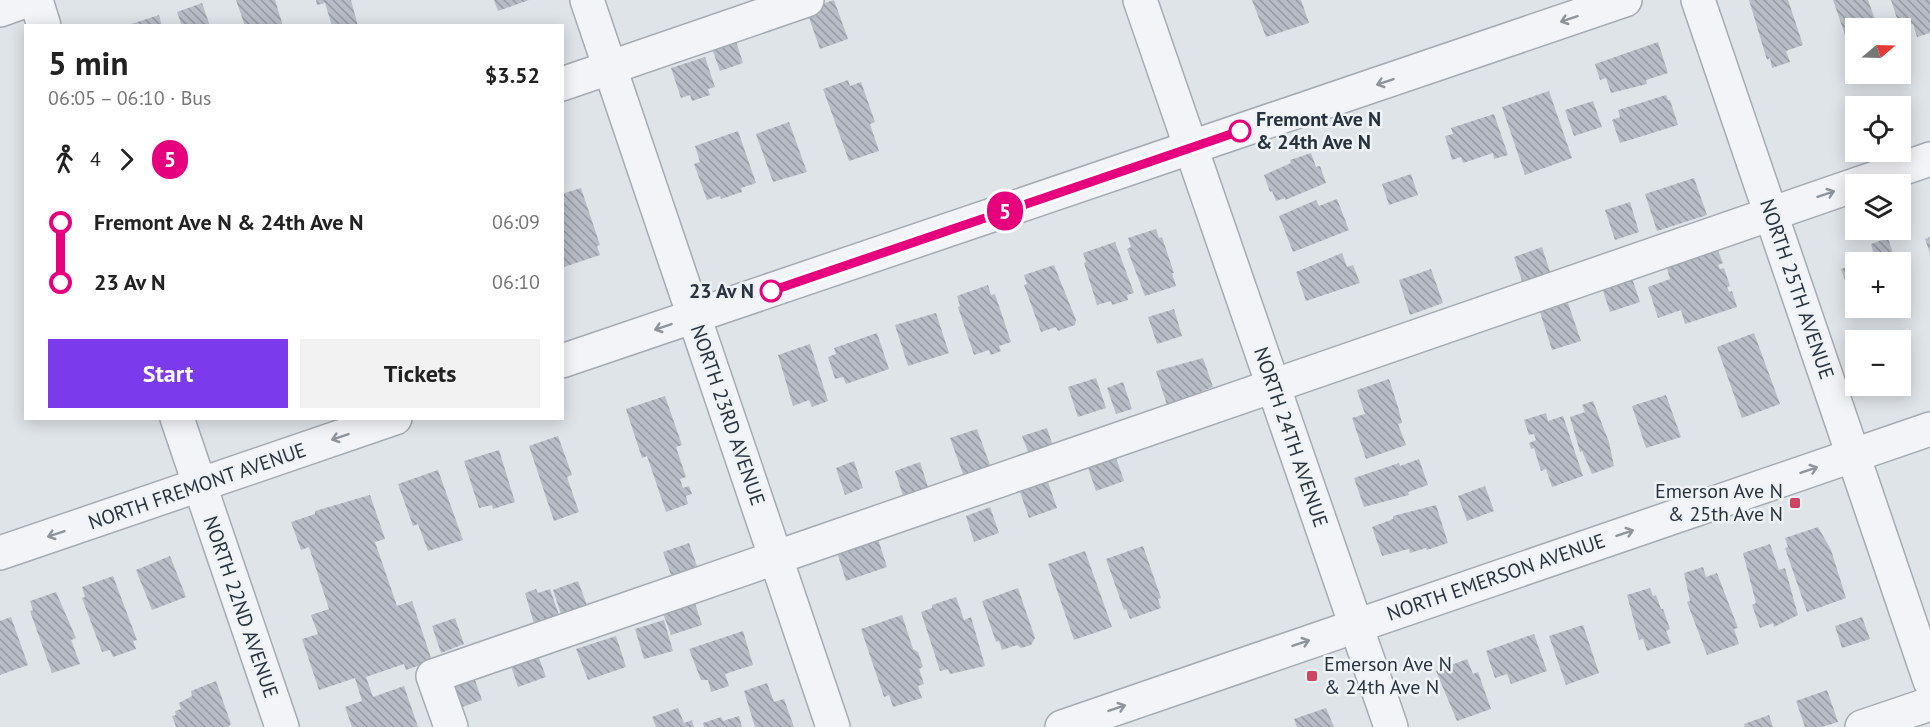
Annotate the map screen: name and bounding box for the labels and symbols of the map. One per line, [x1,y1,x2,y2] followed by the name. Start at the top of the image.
[1560,14,1579,25] one-way arrow
[1845,18,1911,84] north arrow
[1376,77,1394,88] one-way arrow
[1256,106,1381,155] place label: Fremont Ave N & 24th Ave N
[1229,120,1251,142] marker: Fremont Ave N & 24th Ave N
[1816,188,1835,199] one-way arrow
[986,192,1024,230] line badge: 5
[1754,195,1840,383] street label: NORTH 25TH AVENUE
[689,278,754,304] place label: 23 Av N
[760,280,782,302] marker: 23 Av N
[685,321,771,509] street label: NORTH 23RD AVENUE
[654,323,673,334] one-way arrow
[1248,343,1334,531] street label: NORTH 24TH AVENUE
[331,433,350,444] one-way arrow
[85,436,309,536] street label: NORTH FREMONT AVENUE
[1800,464,1819,475] one-way arrow
[1655,478,1783,527] place label: Emerson Ave N & 25th Ave N
[1788,496,1802,510] marker: Emerson Ave N & 25th Ave N
[198,513,284,701] street label: NORTH 22ND AVENUE
[1615,526,1634,537] one-way arrow
[1383,527,1609,627] street label: NORTH EMERSON AVENUE
[47,529,65,540] one-way arrow
[1291,637,1310,648] one-way arrow
[1324,651,1452,700] place label: Emerson Ave N & 24th Ave N
[1305,669,1319,683] marker: Emerson Ave N & 24th Ave N
[1107,701,1126,712] one-way arrow

